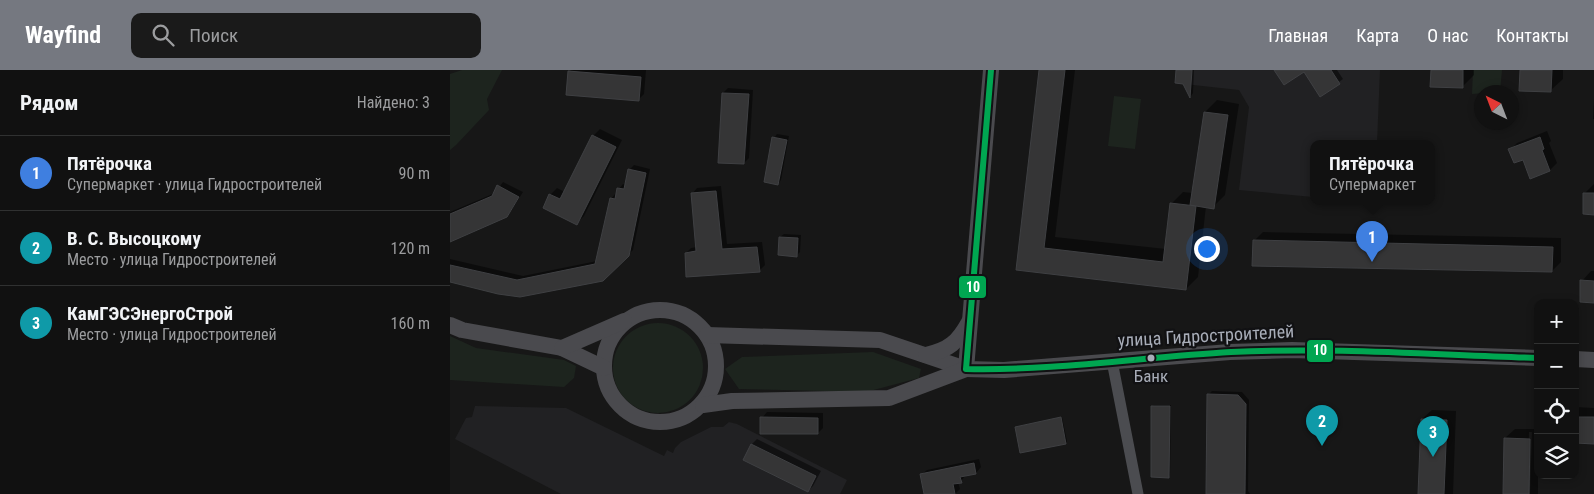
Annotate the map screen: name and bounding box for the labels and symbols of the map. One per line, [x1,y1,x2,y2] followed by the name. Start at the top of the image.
[1474,85,1519,130] north arrow
[1356,221,1388,262] pin: 1
[1194,236,1220,262] your location
[958,275,987,299] line badge: 10
[966,279,980,295] text: 10
[1117,320,1295,351] street label: улица Гидростроителей
[1306,339,1334,363] line badge: 10
[1313,342,1327,358] text: 10
[1146,353,1156,363] marker: Банк
[1134,366,1168,386] place label: Банк
[1306,405,1338,446] pin: 2
[1417,416,1449,457] pin: 3

